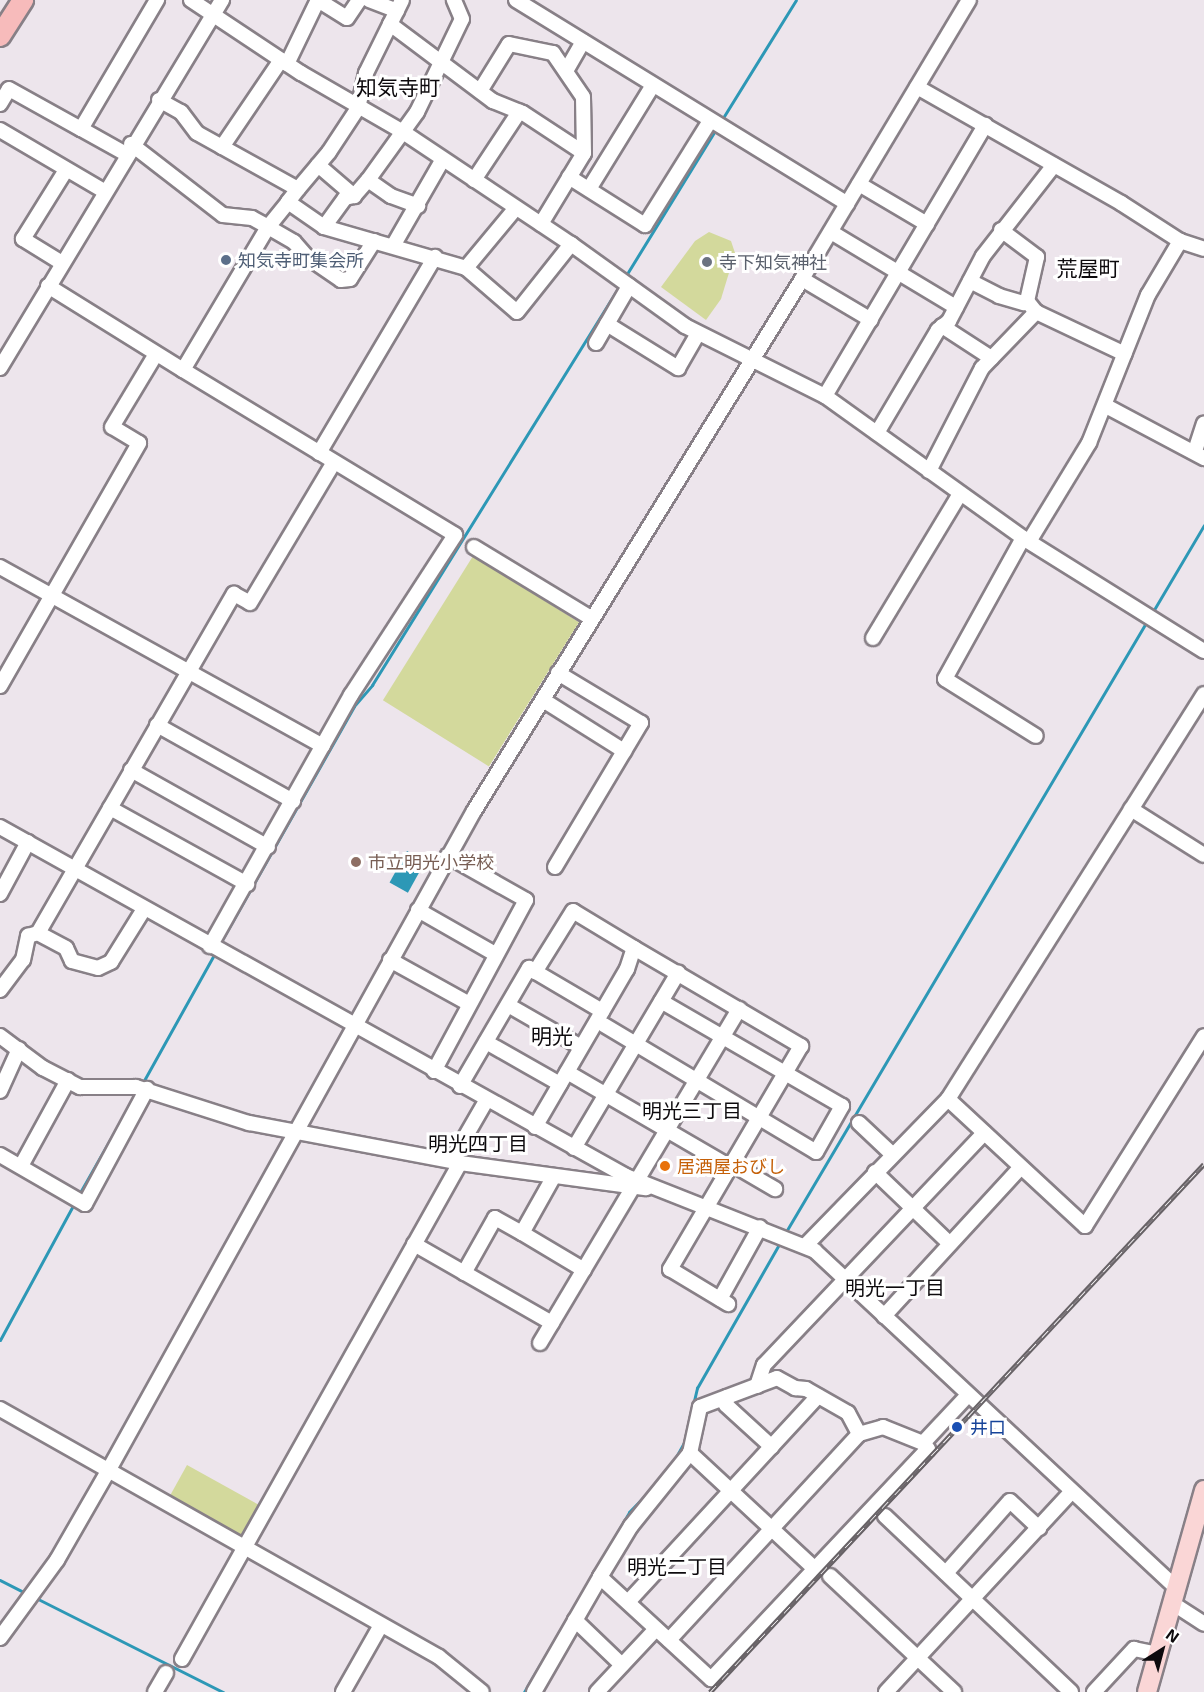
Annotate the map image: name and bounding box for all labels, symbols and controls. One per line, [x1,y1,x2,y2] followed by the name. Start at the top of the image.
[356,74,440,100] district label: 知気寺町
[238,249,364,271] place label: 知気寺町集会所
[719,251,827,273] place label: 寺下知気神社
[219,253,233,267] marker: 知気寺町集会所
[700,255,714,269] marker: 寺下知気神社
[1057,255,1119,281] district label: 荒屋町
[368,851,494,873] place label: 市立明光小学校
[349,855,363,869] marker: 市立明光小学校
[531,1023,573,1049] district label: 明光
[642,1098,742,1122] district label: 明光三丁目
[428,1131,528,1155] district label: 明光四丁目
[677,1155,785,1177] place label: 居酒屋おびし
[658,1159,672,1173] marker: 居酒屋おびし
[845,1275,945,1299] district label: 明光一丁目
[970,1416,1006,1438] place label: 井口
[948,1418,966,1436] marker: 井口
[627,1554,727,1578] district label: 明光二丁目
[1132,1620,1192,1680] north arrow
[1163,1624,1183,1646] text: N

